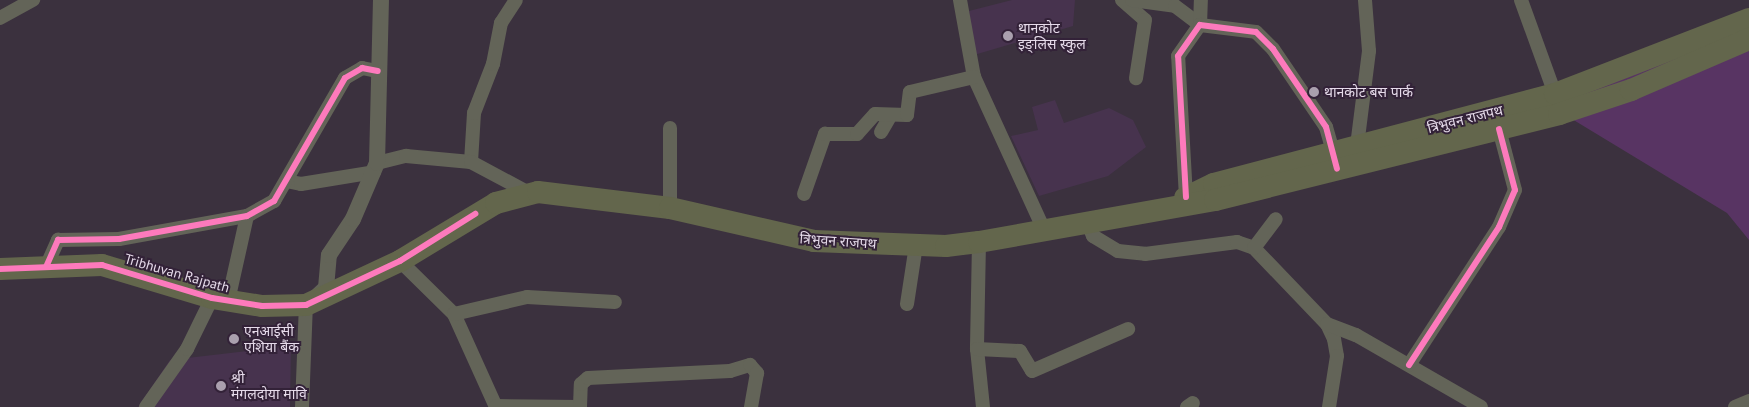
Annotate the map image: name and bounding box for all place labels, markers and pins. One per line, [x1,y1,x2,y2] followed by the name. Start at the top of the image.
[1018,20,1086,52] place label: थानकोट इङ्लिस स्कुल
[1002,30,1014,42] marker: थानकोट इङ्लिस स्कुल
[1324,84,1413,100] place label: थानकोट बस पार्क
[1308,86,1320,98] marker: थानकोट बस पार्क
[244,323,299,356] place label: एनआईसी एशिया बैंक
[228,333,240,345] marker: एनआईसी एशिया बैंक
[231,370,307,402] place label: श्री मंगलदोया मावि
[215,380,227,392] marker: श्री मंगलदोया मावि

